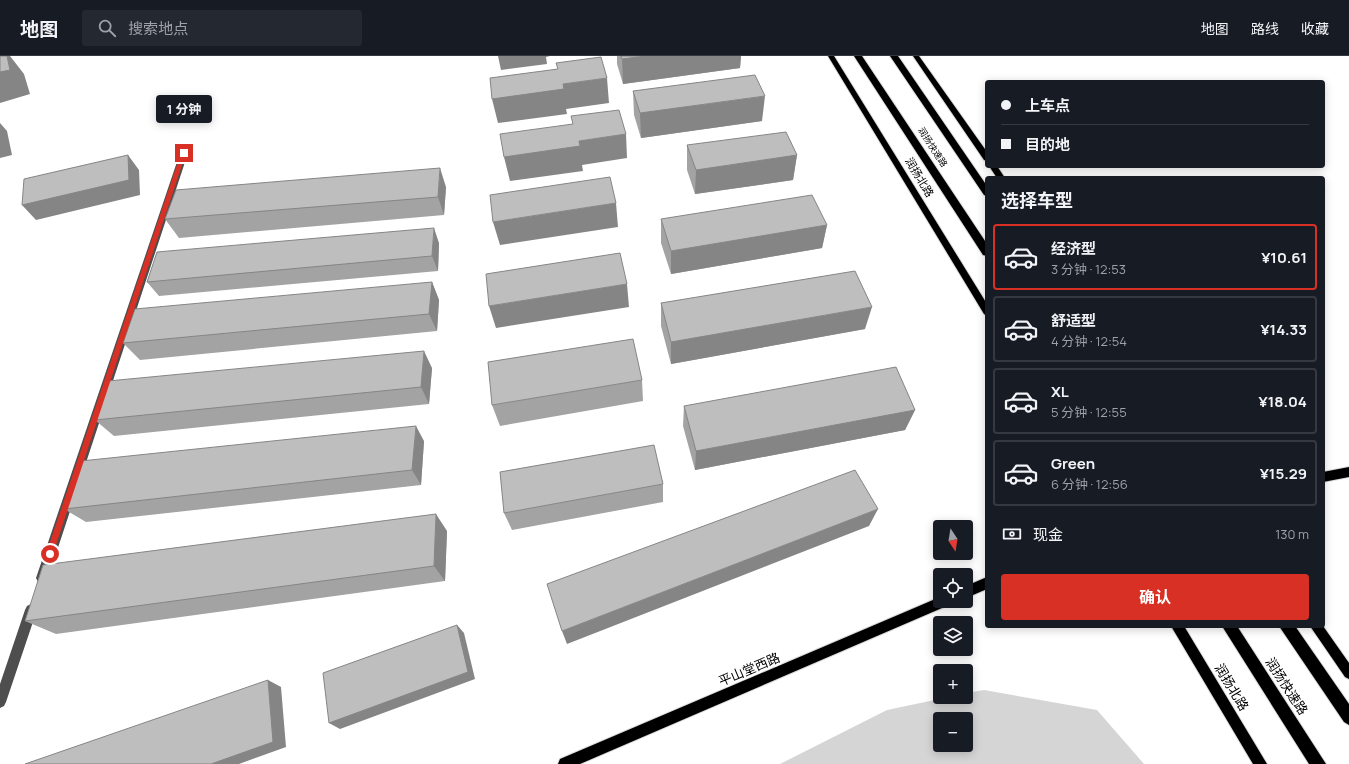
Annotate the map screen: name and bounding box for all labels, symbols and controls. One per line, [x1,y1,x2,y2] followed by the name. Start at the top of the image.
[82,10,362,46] search box
[20,16,58,42] text: 地图
[96,17,118,39] icon: search
[128,18,188,39] text: 搜索地点
[1201,19,1229,38] text: 地图
[1251,19,1279,38] text: 路线
[1301,19,1329,38] text: 收藏
[156,95,212,123] callout: 1 分钟
[1025,95,1070,116] text: 上车点
[167,100,201,118] text: 1 分钟
[915,125,951,169] street label: 润扬快速路
[1025,134,1070,155] text: 目的地
[175,144,193,162] route end
[902,154,938,200] street label: 润扬北路
[1001,188,1073,212] text: 选择车型
[1051,238,1096,259] text: 经济型
[1003,239,1039,275] icon: car
[1261,247,1307,268] text: ¥10.61
[1051,260,1126,278] text: 3 分钟 · 12:53
[1051,310,1096,331] text: 舒适型
[1003,311,1039,347] icon: car
[1260,319,1307,340] text: ¥14.33
[1051,332,1127,350] text: 4 分钟 · 12:54
[1051,381,1069,402] text: XL
[1003,383,1039,419] icon: car
[1259,391,1307,412] text: ¥18.04
[1051,403,1127,421] text: 5 分钟 · 12:55
[1051,453,1095,474] text: Green
[1003,455,1039,491] icon: car
[1260,463,1307,484] text: ¥15.29
[1051,475,1128,493] text: 6 分钟 · 12:56
[933,520,973,560] north arrow
[933,520,973,752] map controls
[1001,523,1023,545] icon: cash
[1033,524,1063,545] text: 现金
[1275,525,1309,543] text: 130 m
[41,545,59,563] route start
[933,568,973,608] button: locate
[1001,574,1309,620] button: 确认
[933,616,973,656] button: layers
[716,648,782,690] street label: 平山堂西路
[1262,654,1312,718] street label: 润扬快速路
[1211,660,1253,714] street label: 润扬北路
[933,664,973,704] button: +
[933,712,973,752] button: −

